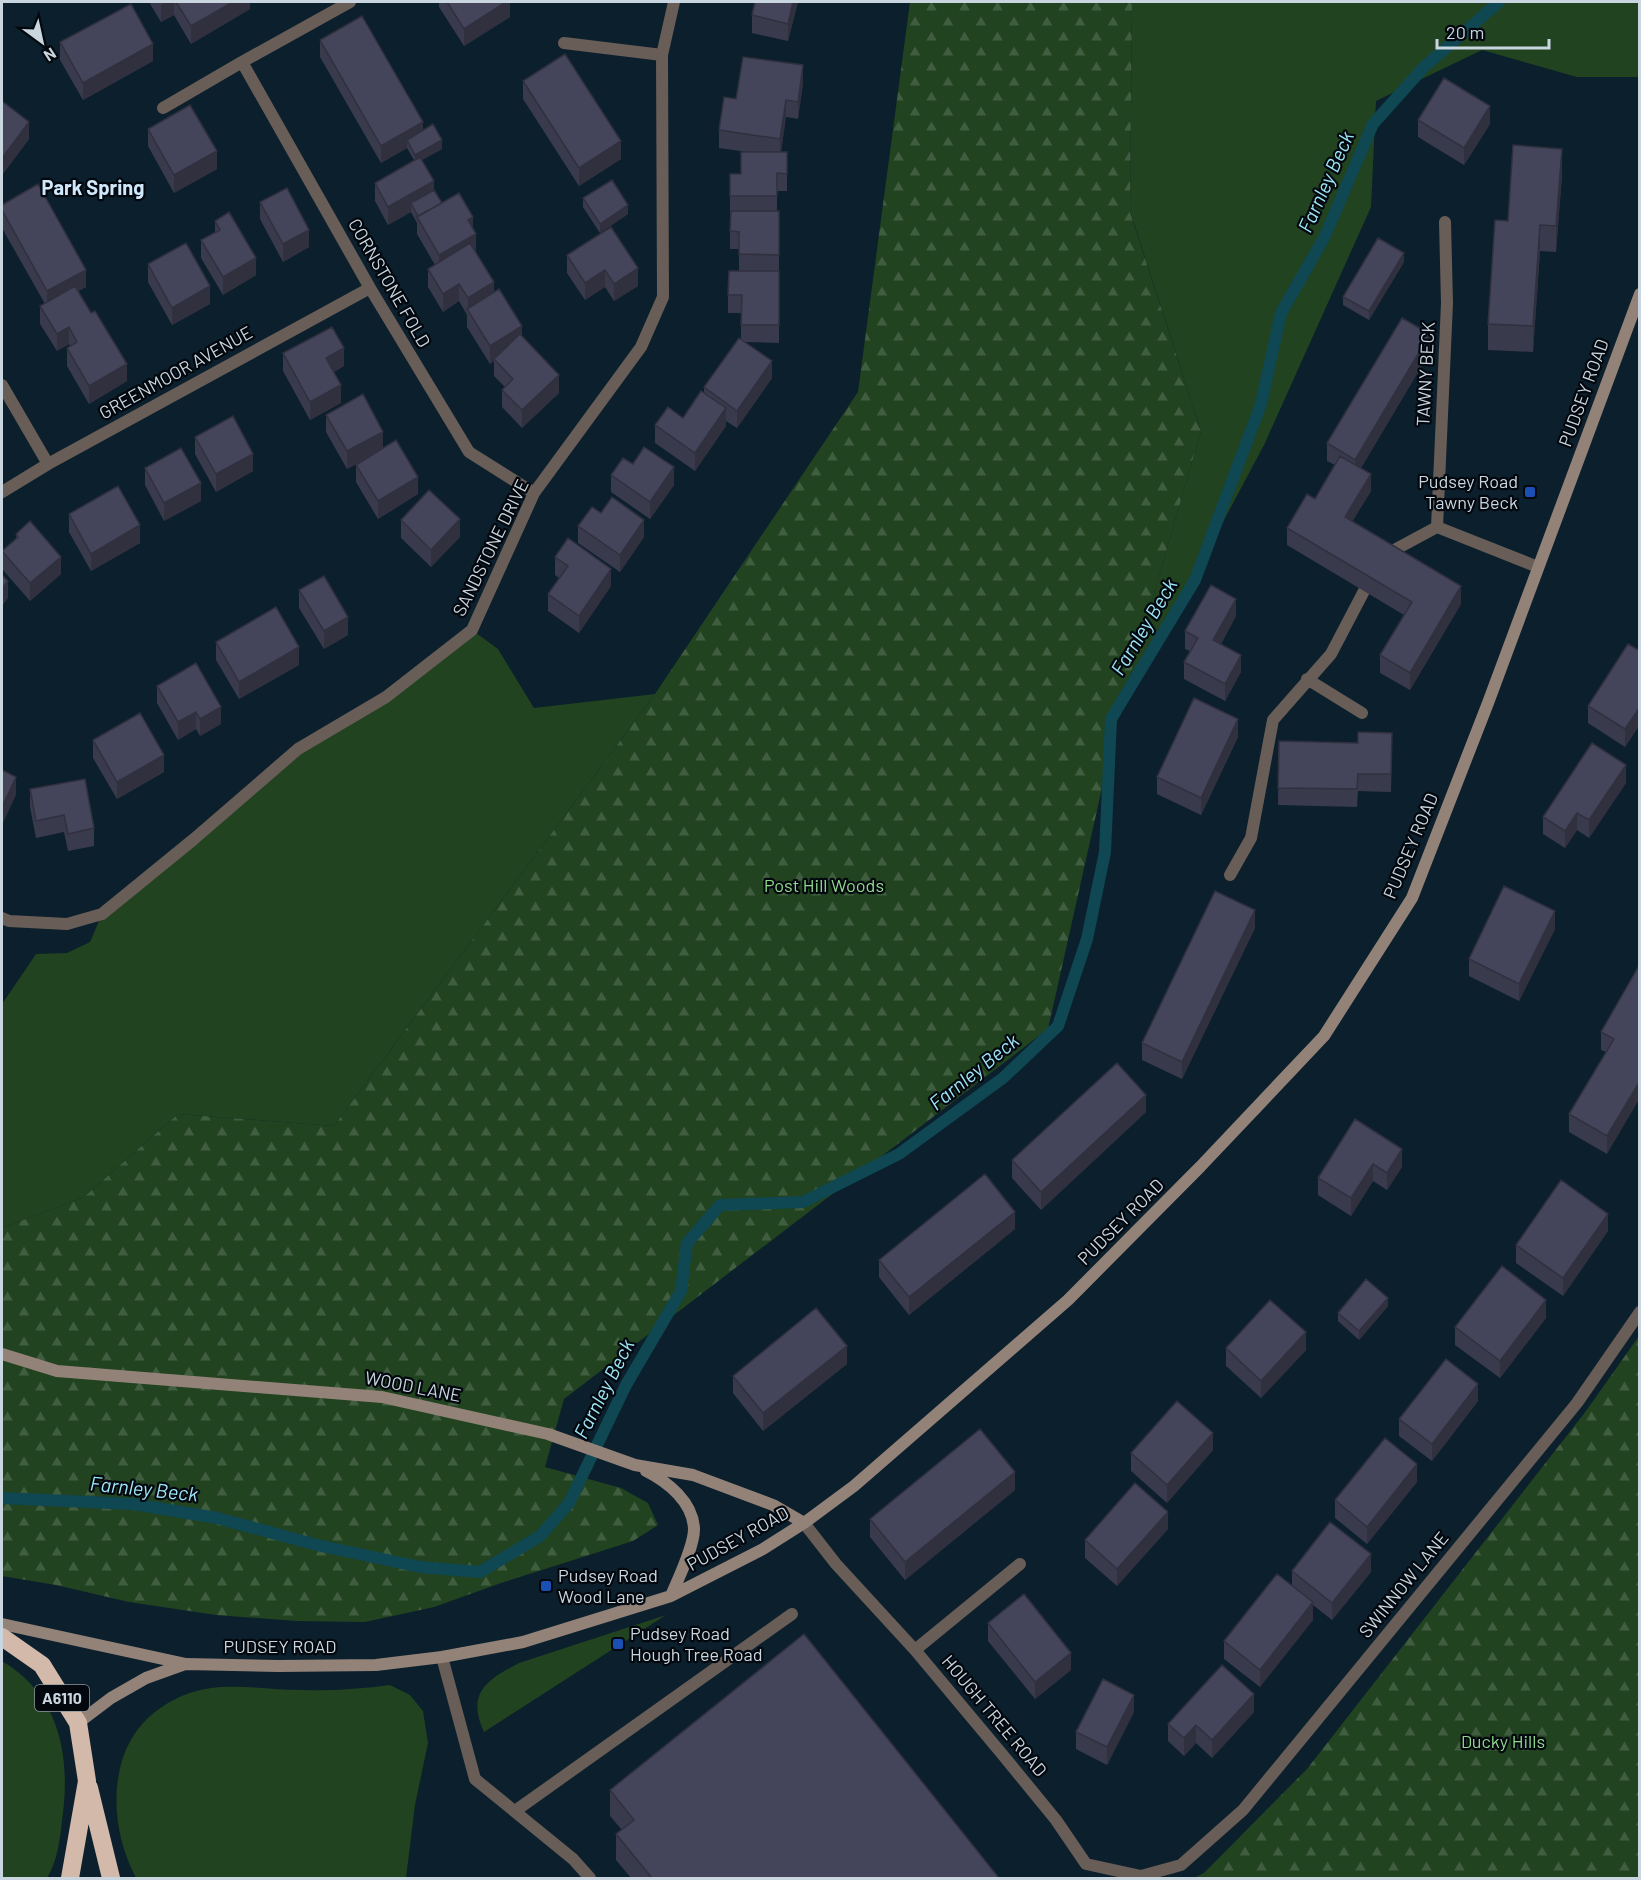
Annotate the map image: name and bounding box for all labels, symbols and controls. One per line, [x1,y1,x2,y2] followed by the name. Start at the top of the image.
[12,12,72,72] north arrow
[1437,12,1550,50] scale bar
[1446,21,1484,43] text: 20 m
[41,44,60,66] text: N
[1292,127,1358,236] water label: Farnley Beck
[42,175,144,199] district label: Park Spring
[344,214,436,351] street label: CORNSTONE FOLD
[95,321,256,423] street label: GREENMOOR AVENUE
[1411,321,1439,427] street label: TAWNY BECK
[1553,336,1613,449] street label: PUDSEY ROAD
[1418,470,1518,513] place label: Pudsey Road Tawny Beck
[447,475,533,620] street label: SANDSTONE DRIVE
[1523,485,1537,499] marker: Pudsey Road Tawny Beck
[1105,574,1181,679] water label: Farnley Beck
[1378,789,1442,902] street label: PUDSEY ROAD
[764,874,884,896] park label: Post Hill Woods
[924,1028,1023,1115] water label: Farnley Beck
[1073,1174,1168,1269] street label: PUDSEY ROAD
[568,1335,639,1442] water label: Farnley Beck
[363,1366,463,1406] street label: WOOD LANE
[89,1470,200,1506] water label: Farnley Beck
[683,1501,792,1575] street label: PUDSEY ROAD
[1354,1527,1453,1642] street label: SWINNOW LANE
[558,1564,658,1607] place label: Pudsey Road Wood Lane
[539,1579,553,1593] marker: Pudsey Road Wood Lane
[630,1622,763,1665] place label: Pudsey Road Hough Tree Road
[224,1635,336,1657] street label: PUDSEY ROAD
[611,1637,625,1651] marker: Pudsey Road Hough Tree Road
[938,1650,1052,1781] street label: HOUGH TREE ROAD
[35,1685,89,1711] road number: A6110
[1461,1730,1545,1752] park label: Ducky Hills

